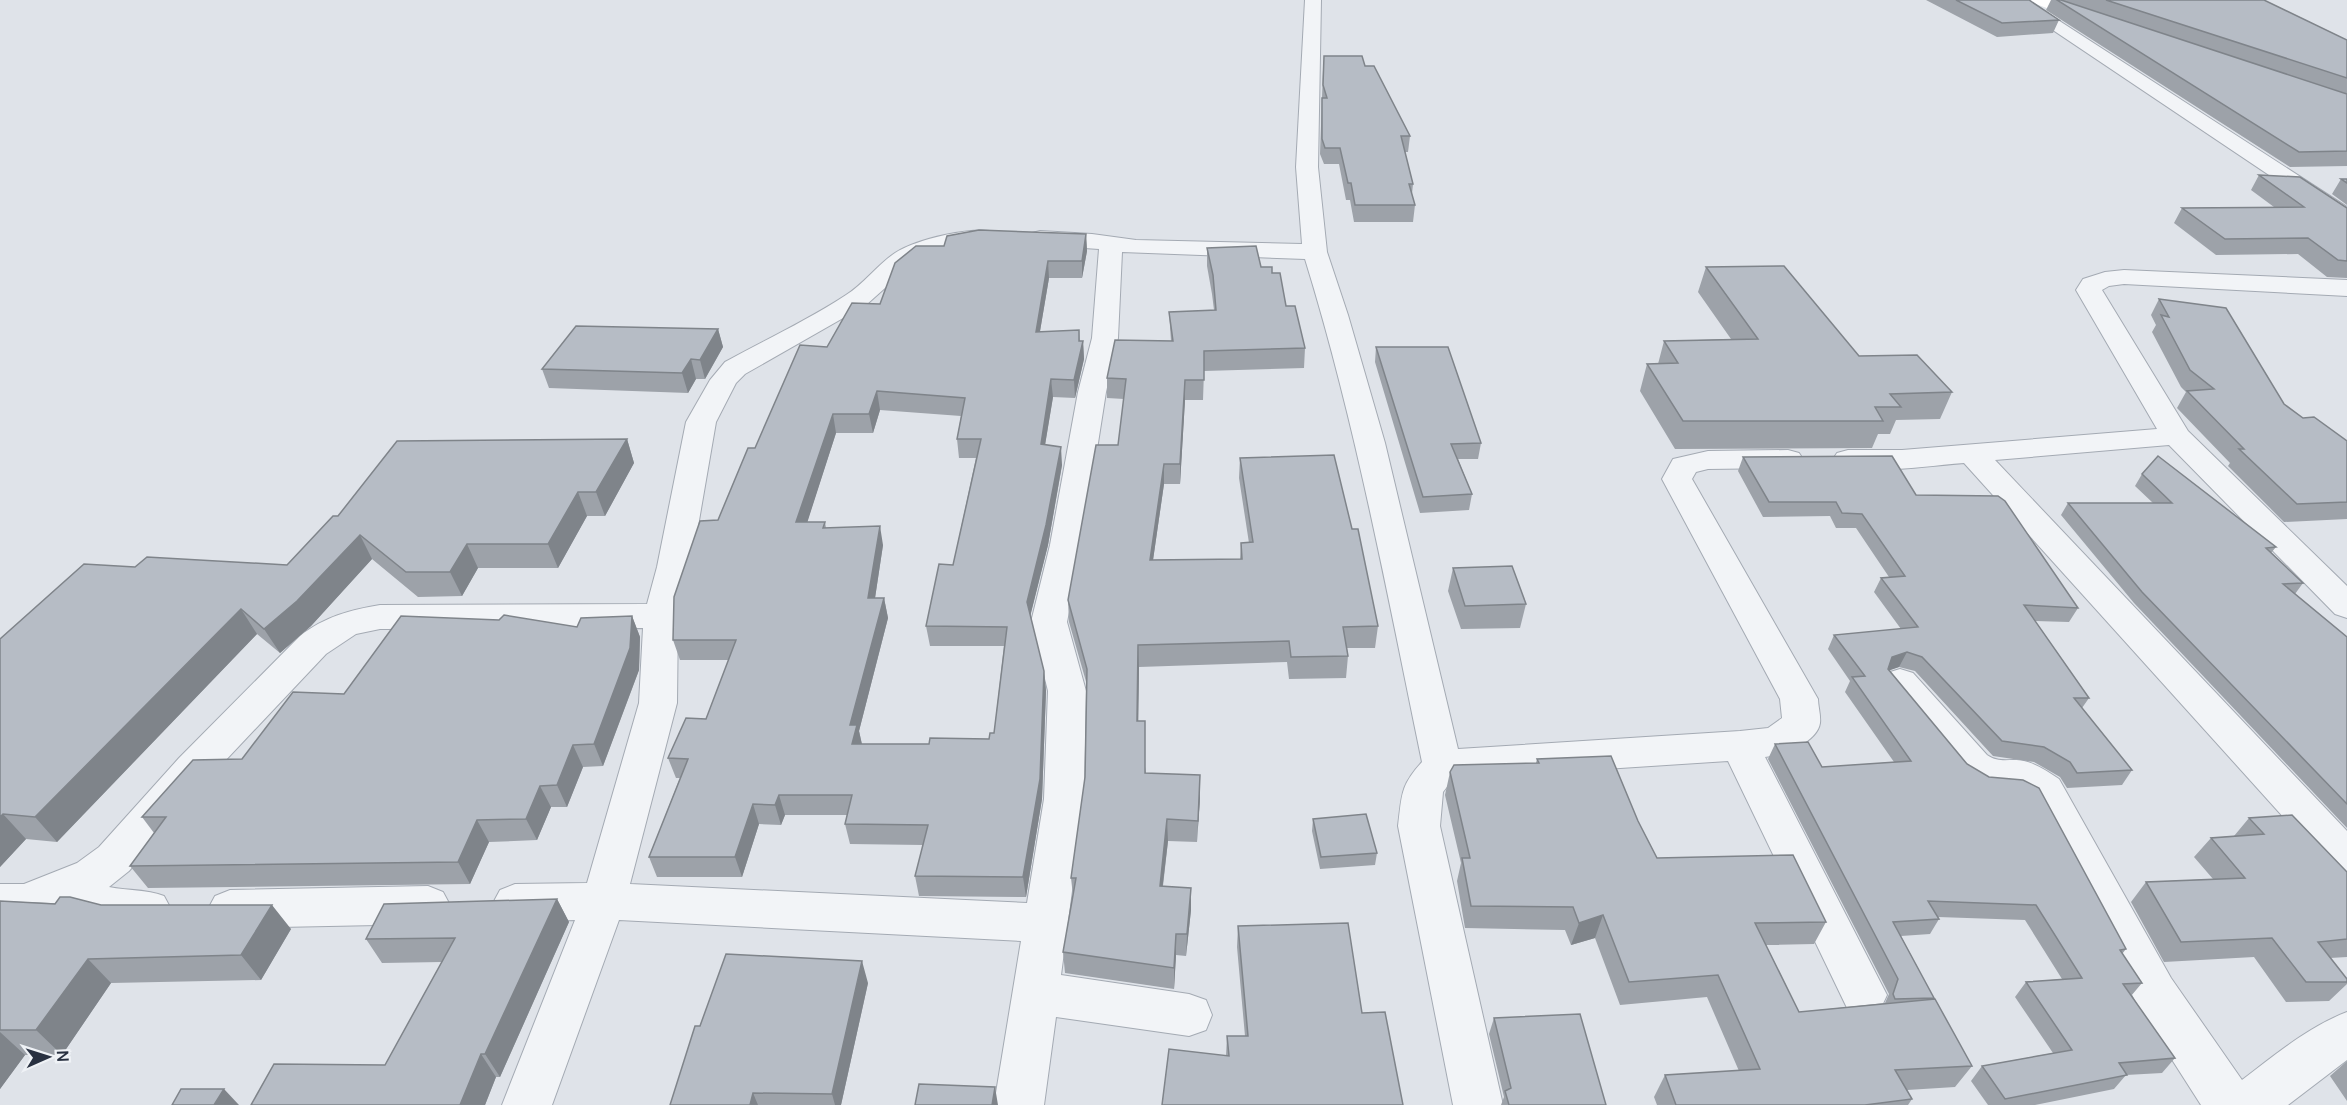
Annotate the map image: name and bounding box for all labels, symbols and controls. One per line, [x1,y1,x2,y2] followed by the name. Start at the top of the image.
[18,1027,78,1087] north arrow
[52,1050,74,1063] text: N

